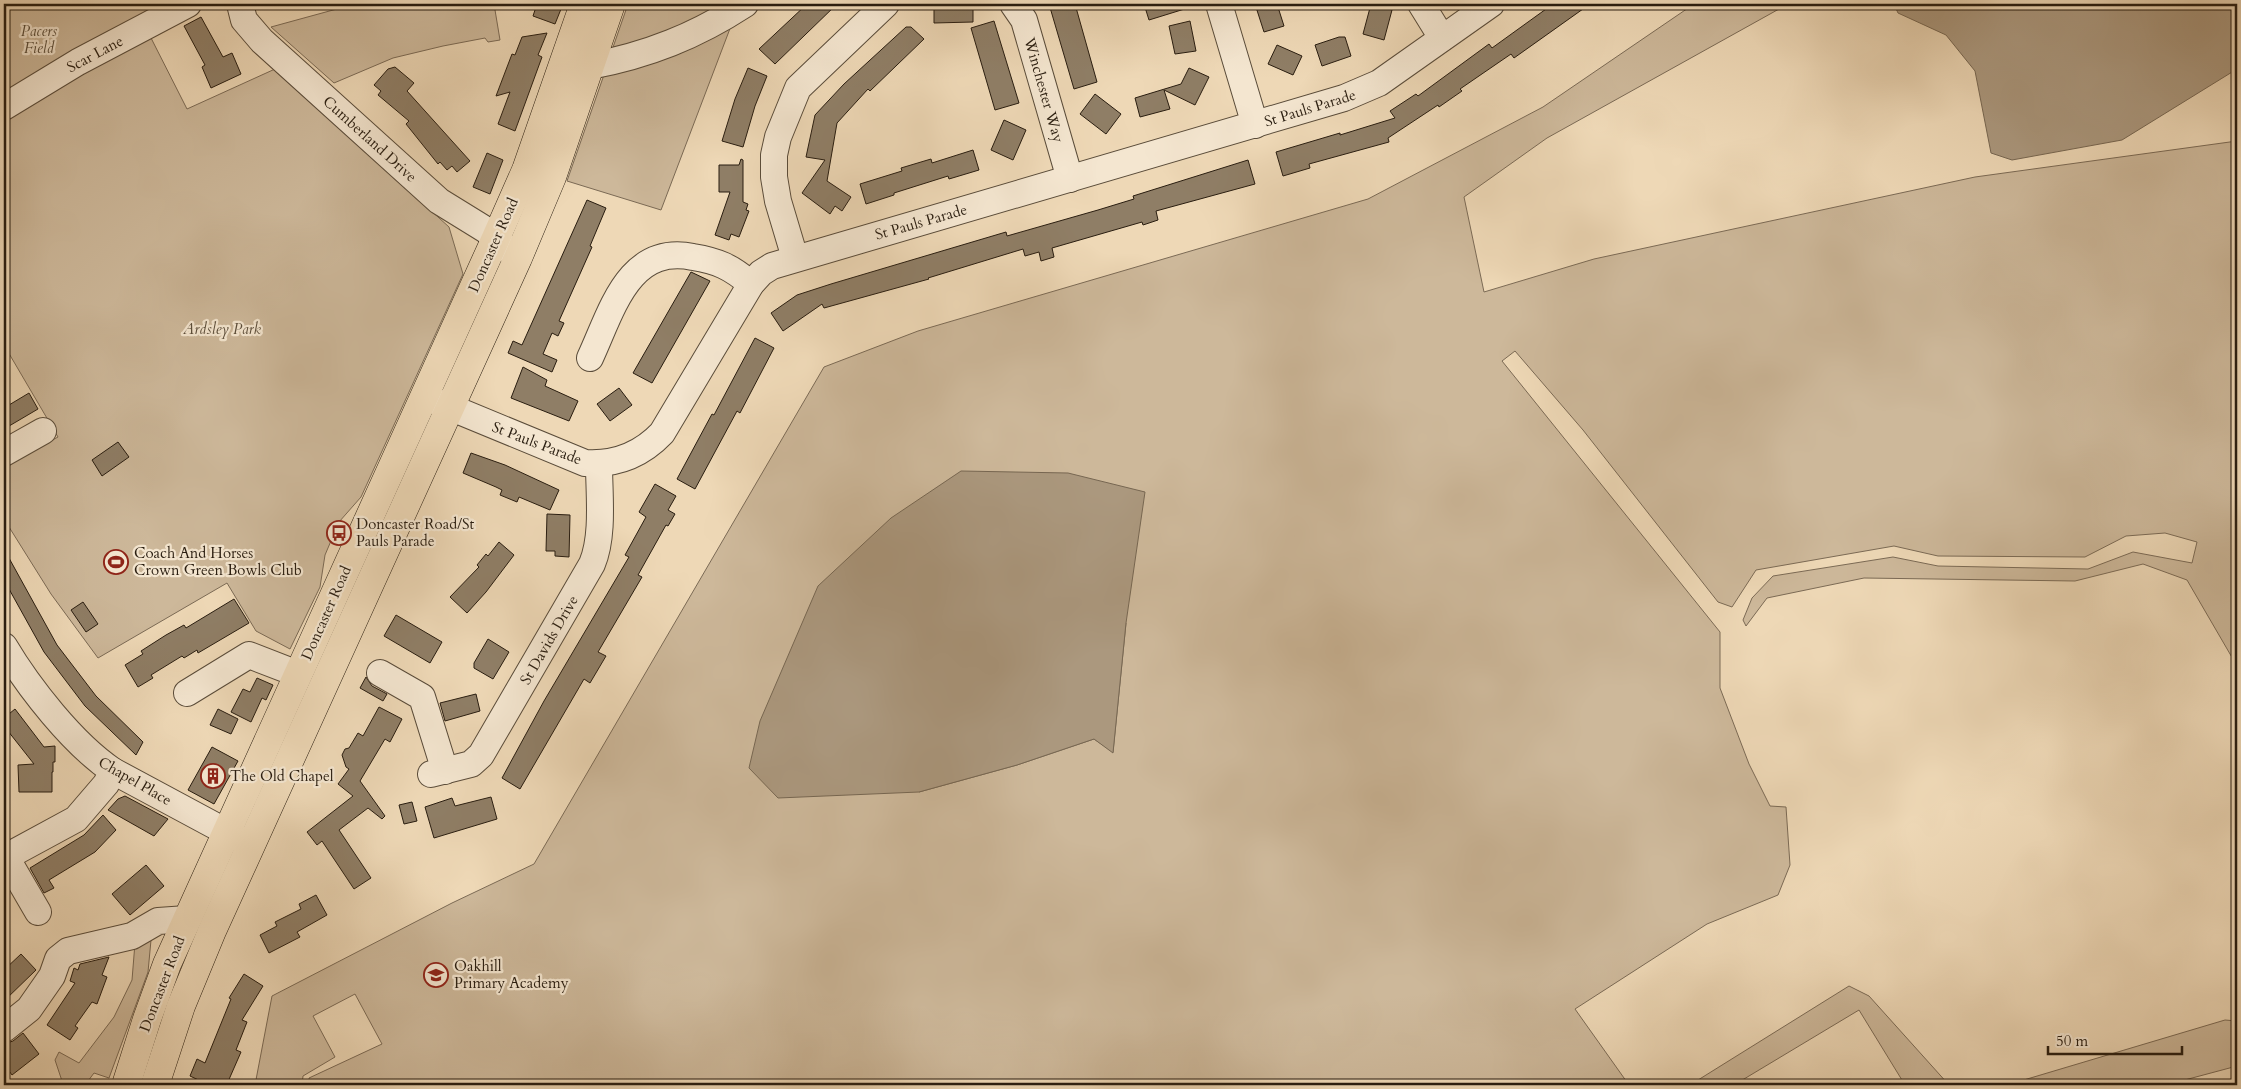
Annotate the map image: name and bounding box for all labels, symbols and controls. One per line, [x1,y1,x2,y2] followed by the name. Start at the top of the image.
[21,21,57,58] park label: Pacers Field
[63,31,127,77] street label: Scar Lane
[1019,34,1069,145] street label: Winchester Way
[1262,85,1358,131] street label: St Pauls Parade
[319,91,421,187] street label: Cumberland Drive
[463,195,523,295] street label: Doncaster Road
[873,199,970,245] street label: St Pauls Parade
[182,319,262,339] park label: Ardsley Park
[489,417,585,469] street label: St Pauls Parade
[356,514,475,551] place label: Doncaster Road/St Pauls Parade
[326,520,352,546] bus stop icon: Doncaster Road/St Pauls Parade
[134,543,302,580] place label: Coach And Horses Crown Green Bowls Club
[103,549,129,575] sports icon: Coach And Horses Crown Green Bowls Club
[296,563,356,663] street label: Doncaster Road
[515,592,583,688] street label: St Davids Drive
[95,752,176,810] street label: Chapel Place
[200,763,226,789] building icon: The Old Chapel
[230,766,334,786] place label: The Old Chapel
[135,933,189,1035] street label: Doncaster Road
[454,956,569,993] place label: Oakhill Primary Academy
[423,962,449,988] school or university icon: Oakhill Primary Academy
[2048,1024,2182,1056] scale bar
[2056,1031,2088,1051] text: 50 m

